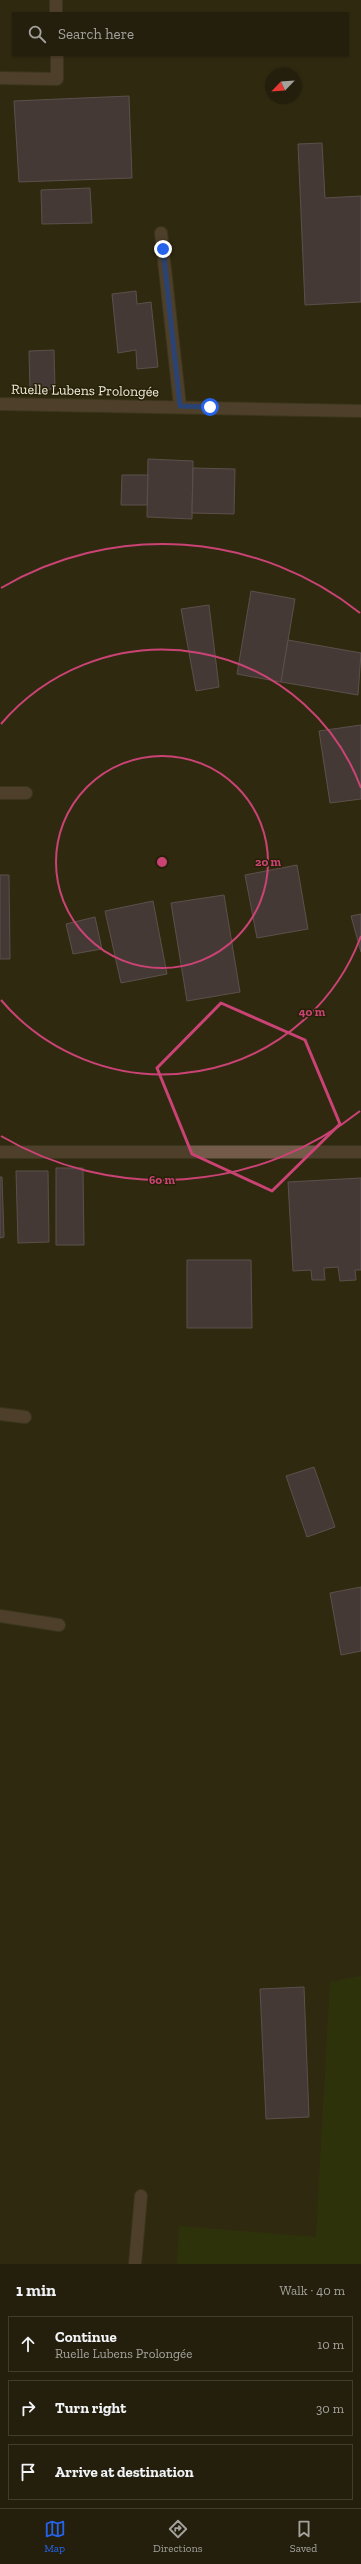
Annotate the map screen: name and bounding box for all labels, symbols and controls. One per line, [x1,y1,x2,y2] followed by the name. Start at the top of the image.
[12,12,349,56] search box
[26,23,48,45] icon: search
[58,25,134,43] text: Search here
[265,68,301,104] north arrow
[154,240,172,258] route end
[11,381,159,400] street label: Ruelle Lubens Prolongée
[201,398,219,416] route start
[155,855,169,869] centre of rings
[255,855,282,869] text: 20 m
[299,1005,326,1019] text: 40 m
[149,1173,176,1187] text: 60 m
[16,2280,56,2300] text: 1 min
[280,2283,345,2298] text: Walk · 40 m
[55,2328,117,2346] text: Continue
[17,2333,39,2355] icon: ahead
[317,2337,344,2352] text: 10 m
[55,2346,192,2361] text: Ruelle Lubens Prolongée
[17,2397,39,2419] icon: right
[55,2399,126,2417] text: Turn right
[316,2401,344,2416] text: 30 m
[17,2461,39,2483] icon: arrive
[55,2463,194,2481] text: Arrive at destination
[44,2518,66,2555] tab: Map
[153,2518,203,2555] tab: Directions
[290,2518,317,2555] tab: Saved

